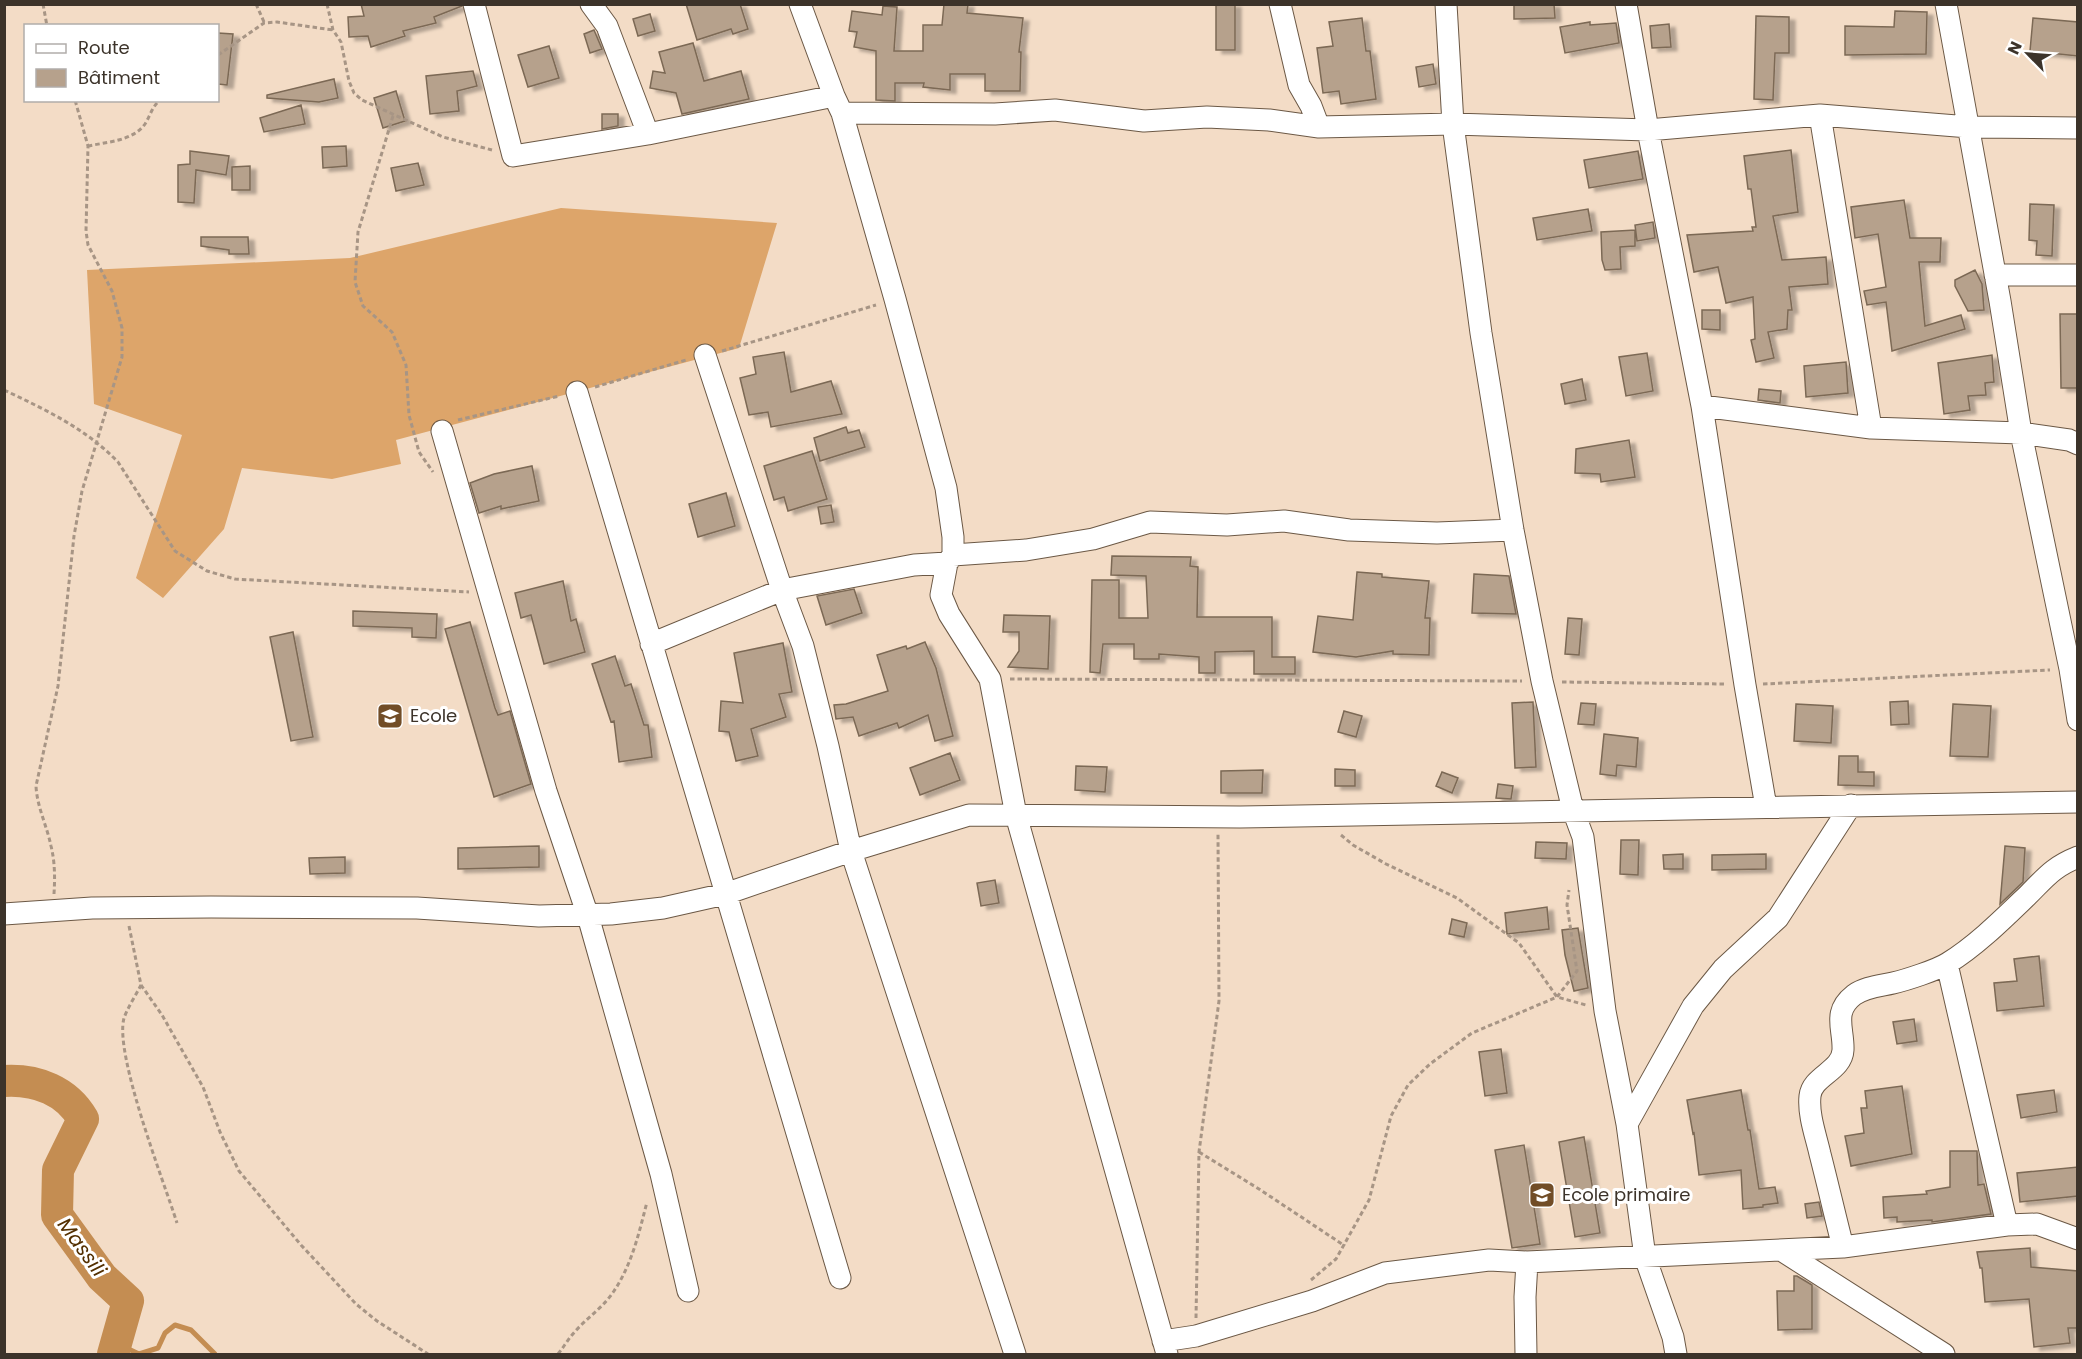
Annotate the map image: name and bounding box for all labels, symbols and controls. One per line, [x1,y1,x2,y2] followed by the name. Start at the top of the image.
[24,24,219,102] legend
[1998,24,2058,84] north arrow
[78,35,130,60] text: Route
[2002,38,2028,58] text: N
[78,65,160,90] text: Bâtiment
[375,701,405,731] school or university icon: Ecole
[410,703,457,728] place label: Ecole
[1527,1180,1557,1210] school or university icon: Ecole primaire
[1562,1182,1690,1207] place label: Ecole primaire
[51,1212,113,1283] water label: Massili

